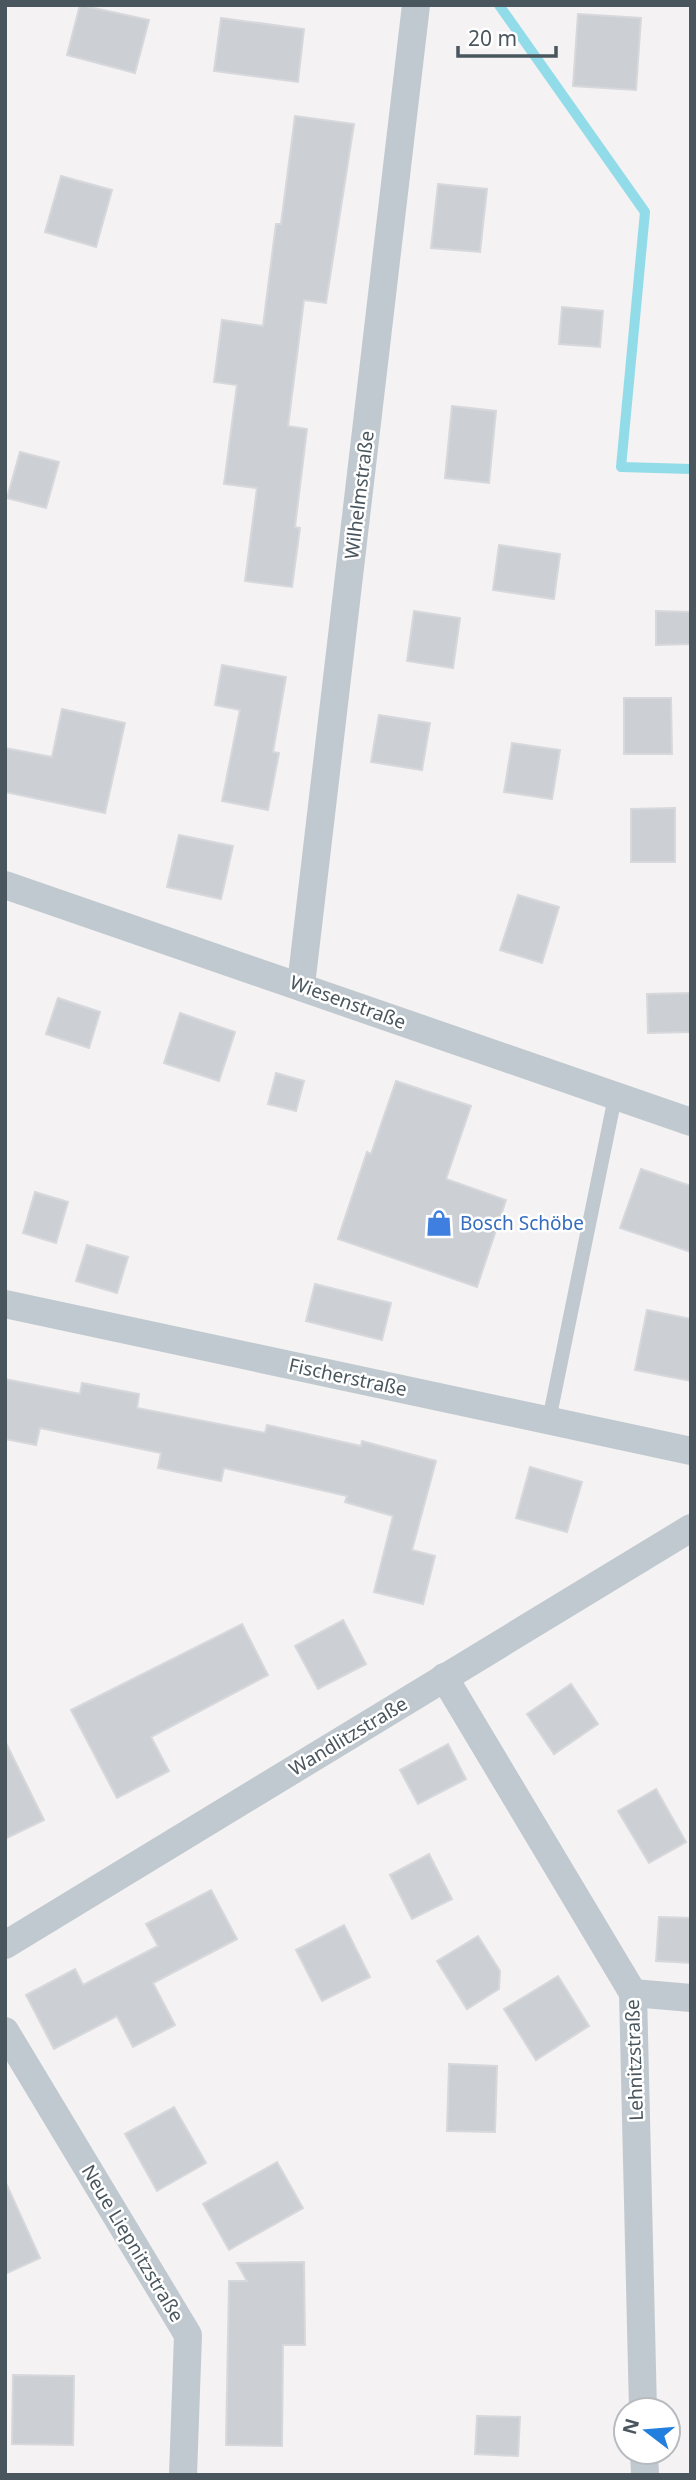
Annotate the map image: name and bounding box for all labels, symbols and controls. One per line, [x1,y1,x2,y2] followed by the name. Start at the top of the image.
[458,14,556,58] scale bar
[468,24,517,52] text: 20 m
[338,429,380,561] street label: Wilhelmstraße
[286,969,410,1035] street label: Wiesenstraße
[424,1208,454,1238] shop icon: Bosch Schöbe
[460,1210,584,1236] place label: Bosch Schöbe
[287,1352,409,1402] street label: Fischerstraße
[284,1690,412,1782] street label: Wandlitzstraße
[619,1999,649,2121] street label: Lehnitzstraße
[76,2160,190,2326] street label: Neue Liepnitzstraße
[612,2396,682,2466] north arrow
[616,2415,645,2437] text: N

